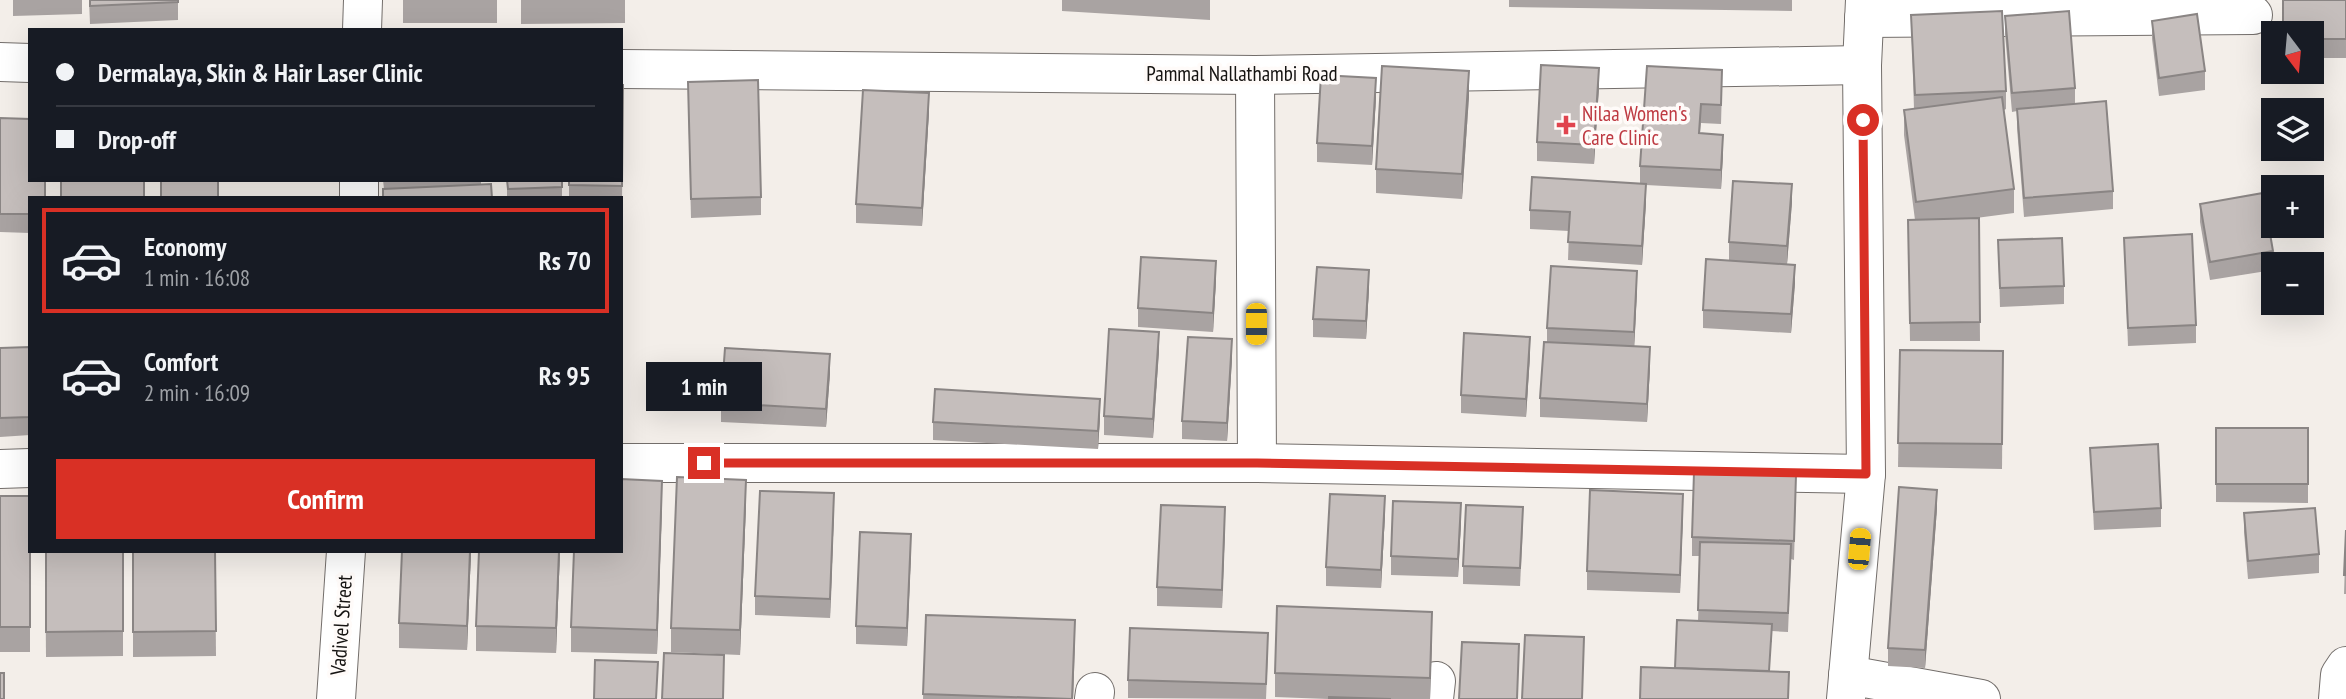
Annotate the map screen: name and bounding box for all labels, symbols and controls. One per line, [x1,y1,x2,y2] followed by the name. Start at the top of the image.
[2261,21,2324,84] north arrow
[2261,21,2324,315] map controls
[98,56,423,89] text: Dermalaya, Skin & Hair Laser Clinic
[1146,60,1338,87] street label: Pammal Nallathambi Road
[2261,98,2324,161] button: layers
[1582,100,1687,151] place label: Nilaa Women's Care Clinic
[1847,104,1879,136] route start
[1556,115,1576,135] marker: Nilaa Women's Care Clinic
[98,123,176,156] text: Drop-off
[2261,175,2324,238] button: +
[60,229,123,292] icon: car
[144,230,226,263] text: Economy
[539,244,591,277] text: Rs 70
[2261,252,2324,315] button: −
[144,263,250,292] text: 1 min · 16:08
[1246,303,1267,345] car
[60,344,123,407] icon: car
[144,345,218,378] text: Comfort
[539,359,591,392] text: Rs 95
[646,362,762,410] callout: 1 min
[681,372,727,401] text: 1 min
[144,378,250,407] text: 2 min · 16:09
[688,447,720,479] route end
[56,459,595,539] button: Confirm
[1847,527,1872,571] car
[324,574,358,677] street label: Vadivel Street

